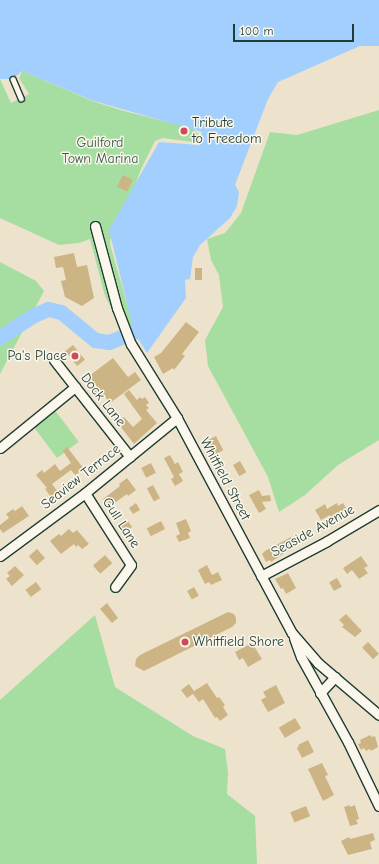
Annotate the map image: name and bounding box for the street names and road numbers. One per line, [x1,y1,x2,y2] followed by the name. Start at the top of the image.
[77,370,129,430] street label: Dock Lane
[196,435,254,523] street label: Whitfield Street
[38,441,124,513] street label: Seaview Terrace
[99,495,143,551] street label: Gull Lane
[268,501,358,561] street label: Seaside Avenue

